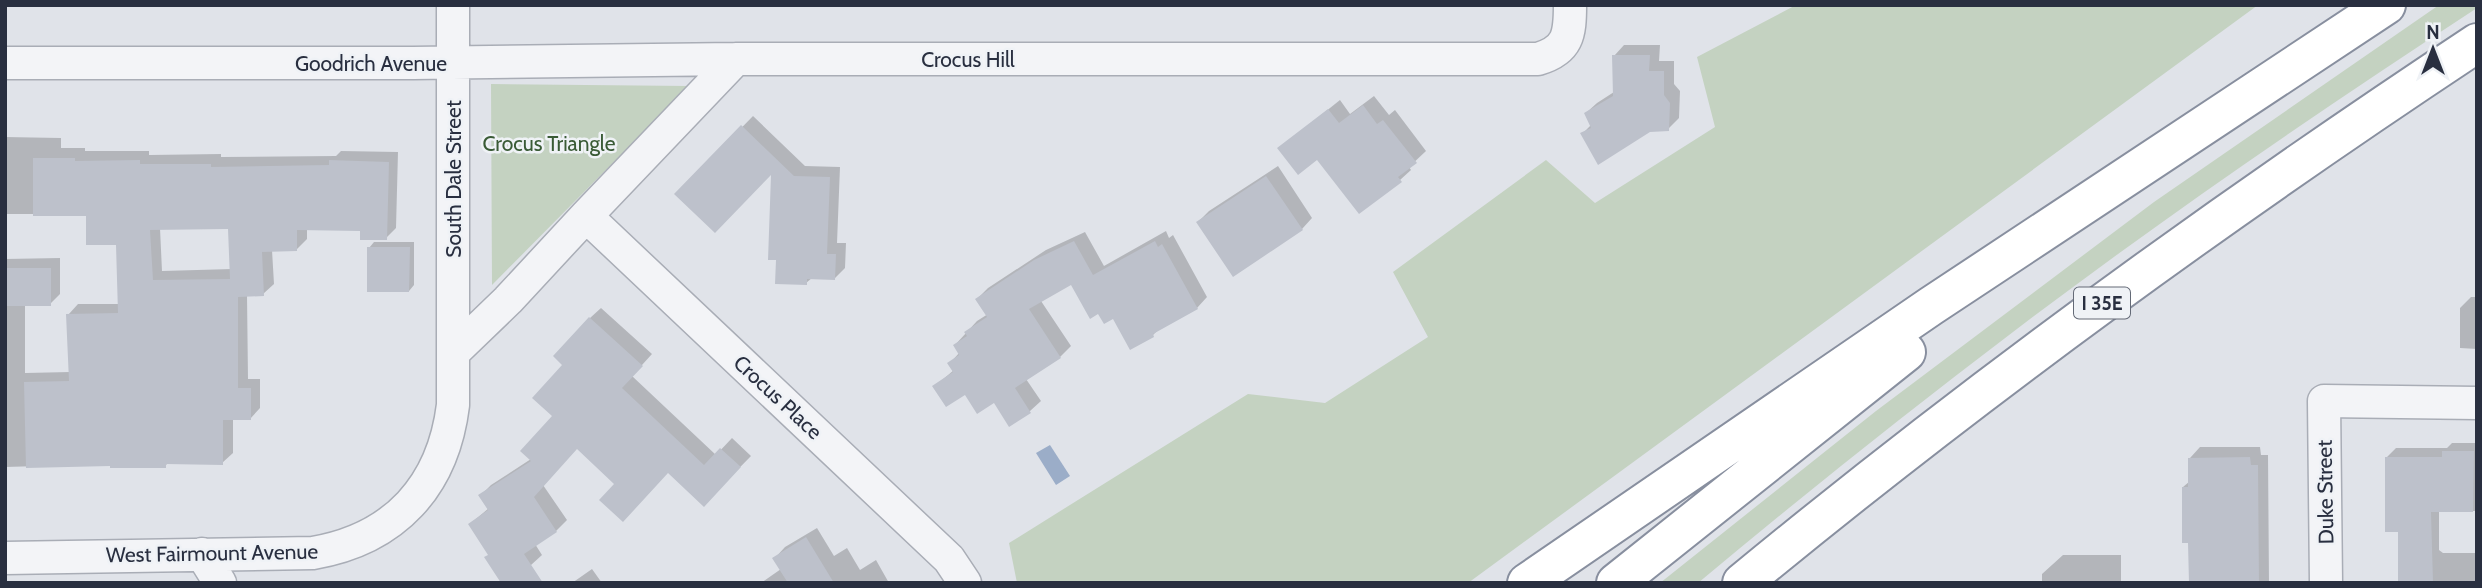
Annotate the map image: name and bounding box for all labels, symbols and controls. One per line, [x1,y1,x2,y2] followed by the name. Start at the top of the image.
[2398,14,2468,84] north arrow
[2426,21,2440,44] text: N
[921,47,1015,72] street label: Crocus Hill
[295,51,447,76] street label: Goodrich Avenue
[441,100,466,258] street label: South Dale Street
[483,131,616,156] park label: Crocus Triangle
[2074,288,2130,318] road number: I 35E
[729,350,828,444] street label: Crocus Place
[2312,440,2338,544] street label: Duke Street
[106,539,319,567] street label: West Fairmount Avenue

